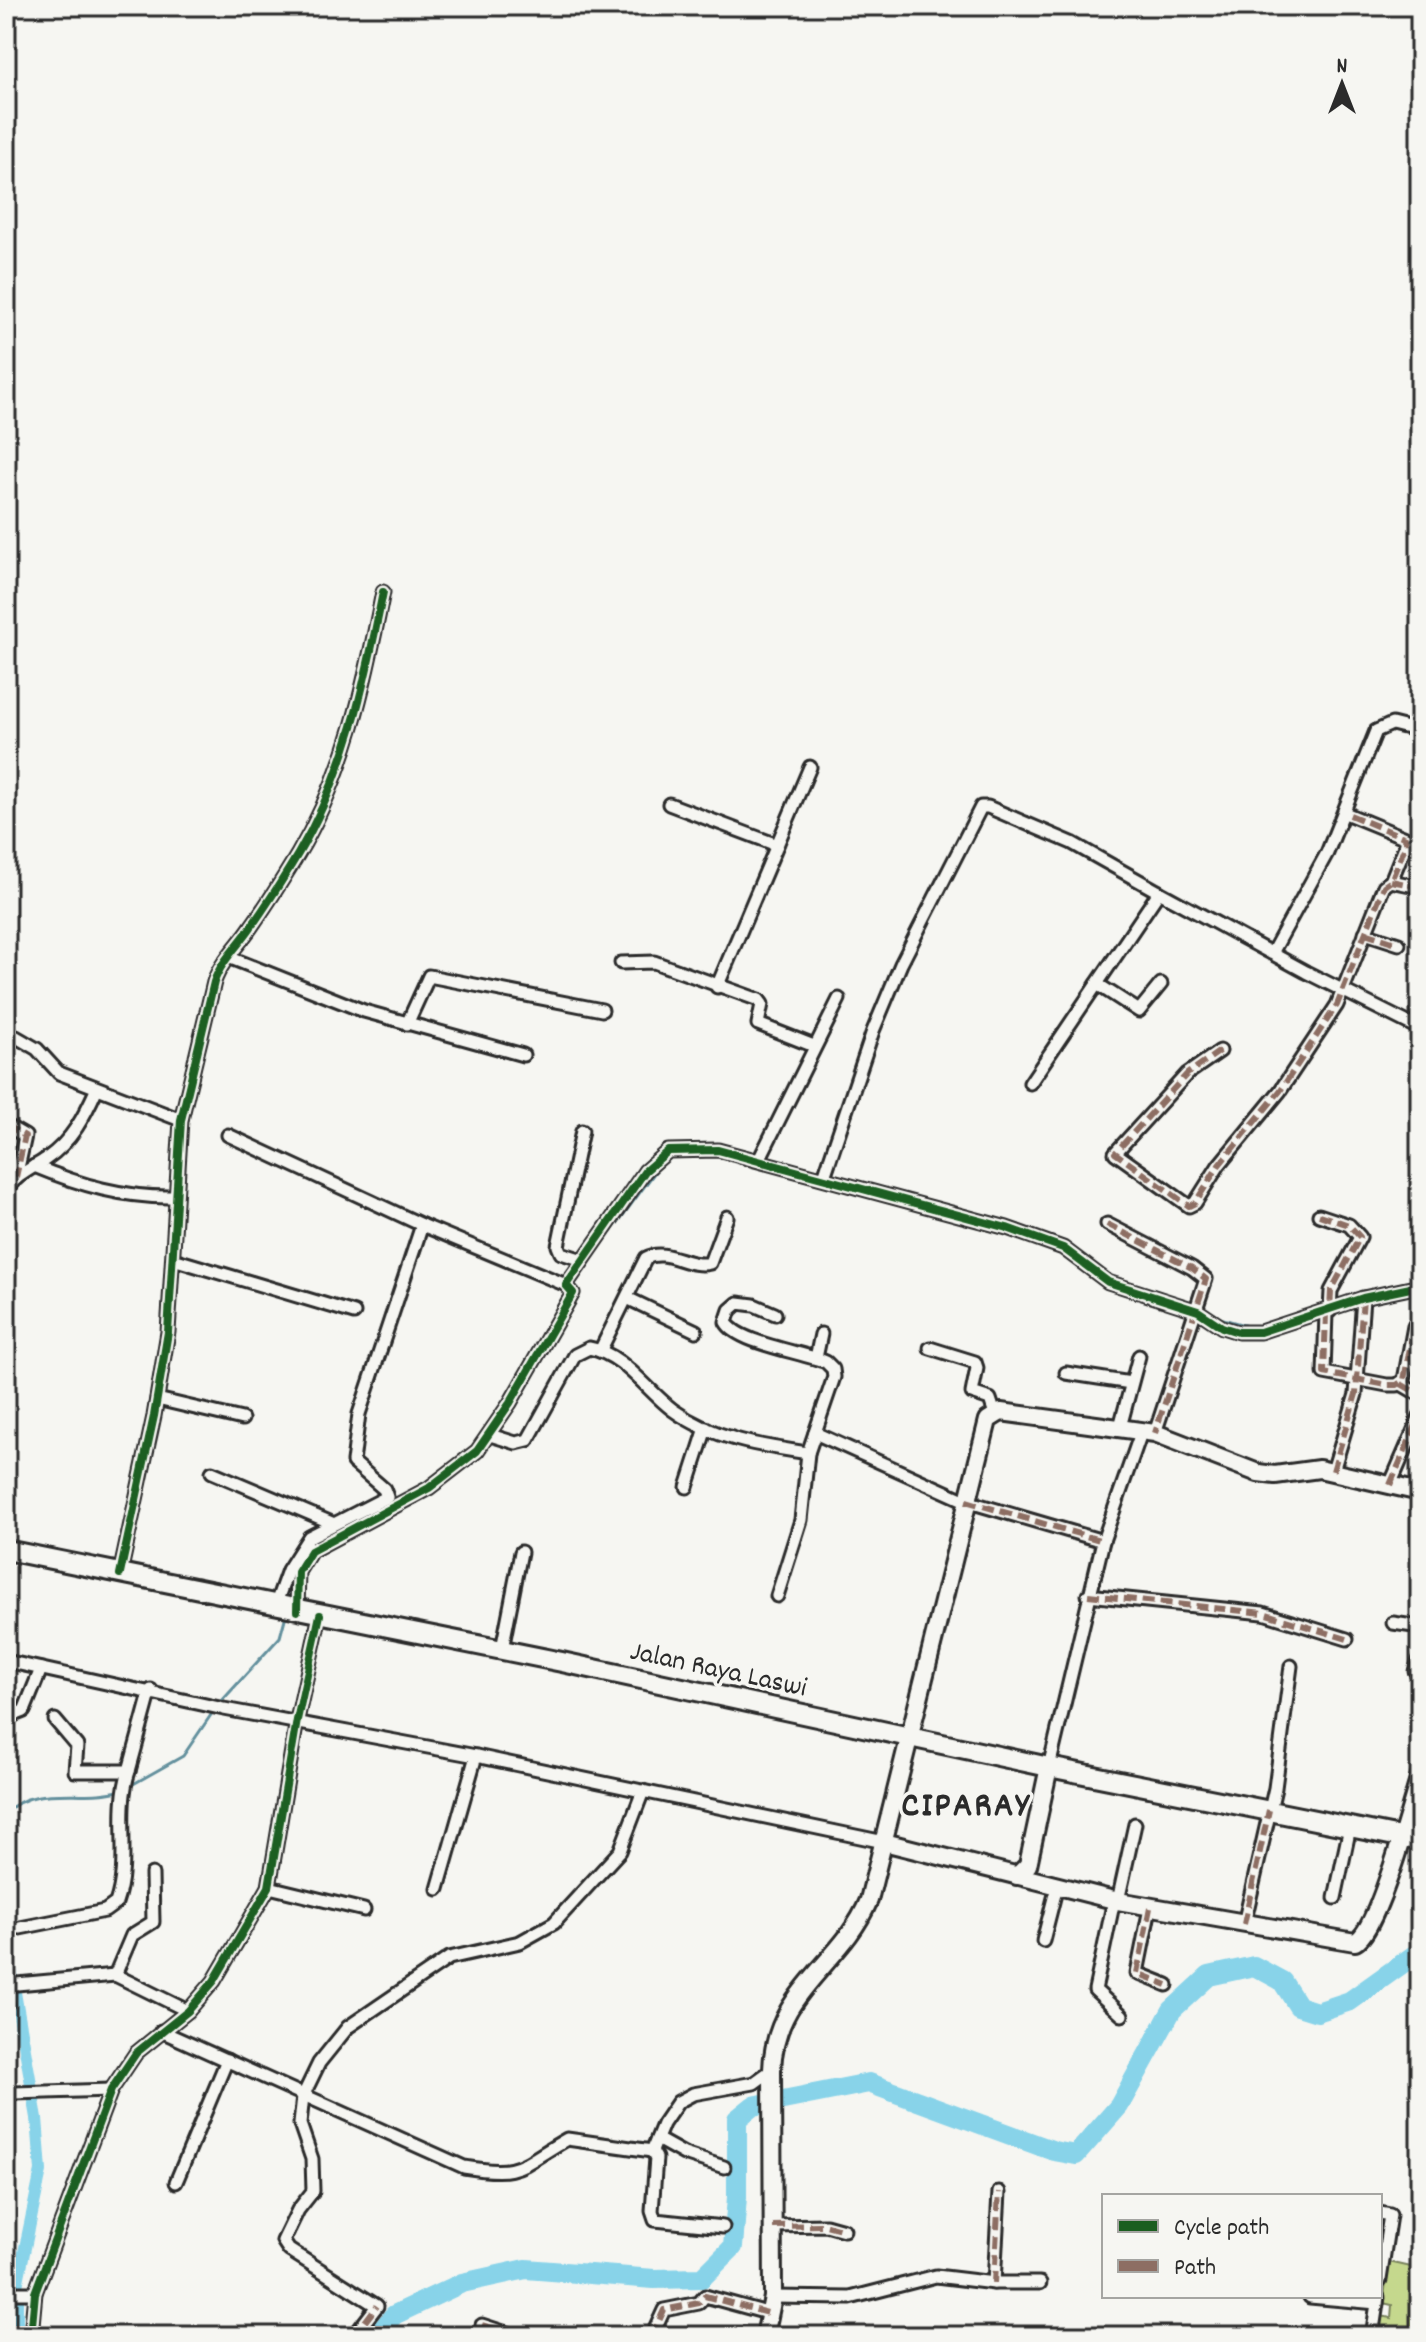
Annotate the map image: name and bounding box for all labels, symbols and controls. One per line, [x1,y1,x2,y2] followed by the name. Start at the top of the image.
[1302,44,1382,124] north arrow
[1337,52,1348,83] text: N
[626,1634,810,1710] street label: Jalan Raya Laswi
[901,1782,1031,1834] district label: CIPARAY
[1102,2194,1382,2298] legend
[1174,2212,1269,2246] text: Cycle path
[1174,2252,1216,2286] text: Path

